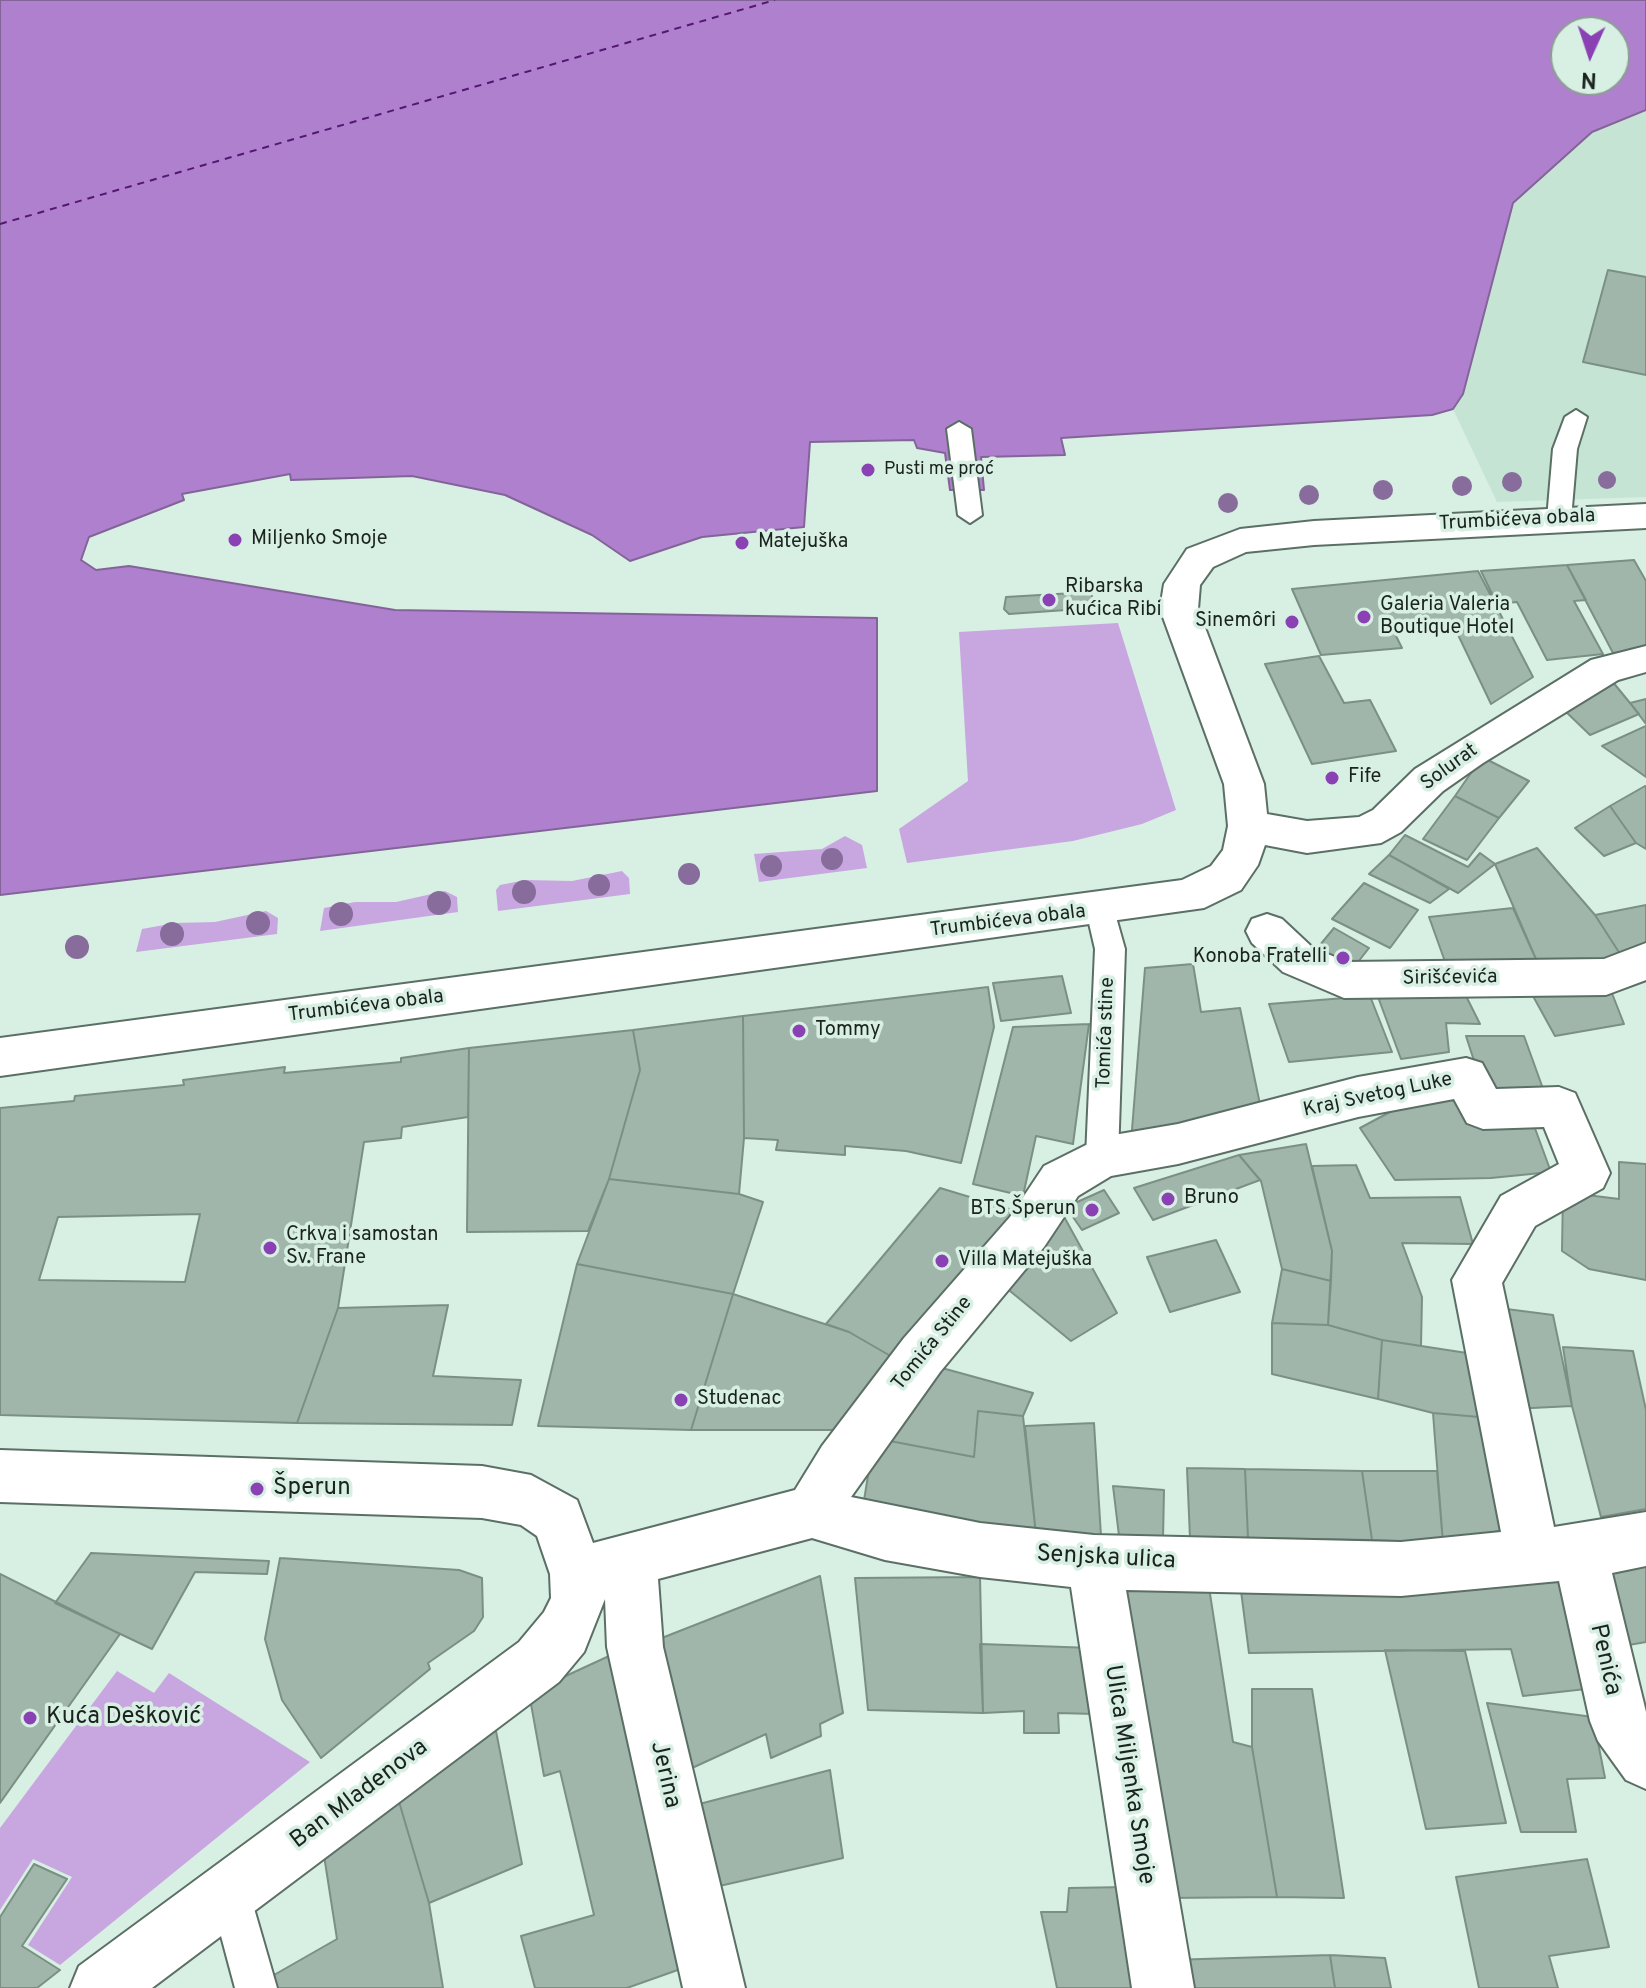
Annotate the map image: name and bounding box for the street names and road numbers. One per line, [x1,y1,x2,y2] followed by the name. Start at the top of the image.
[1438,505,1596,537] street label: Trumbićeva obala
[1417,739,1483,797] street label: Solurat
[929,901,1087,943] street label: Trumbićeva obala
[1402,966,1498,992] street label: Sirišćevića
[1093,977,1121,1089] street label: Tomića stine
[287,986,445,1028] street label: Trumbićeva obala
[1301,1068,1455,1124] street label: Kraj Svetog Luke
[888,1292,978,1396] street label: Tomića Stine
[1036,1541,1176,1577] street label: Senjska ulica
[1582,1622,1626,1698] street label: Penića
[1096,1663,1160,1887] street label: Ulica Miljenka Smoje
[286,1734,434,1856] street label: Ban Mladenova
[642,1739,686,1811] street label: Jerina

